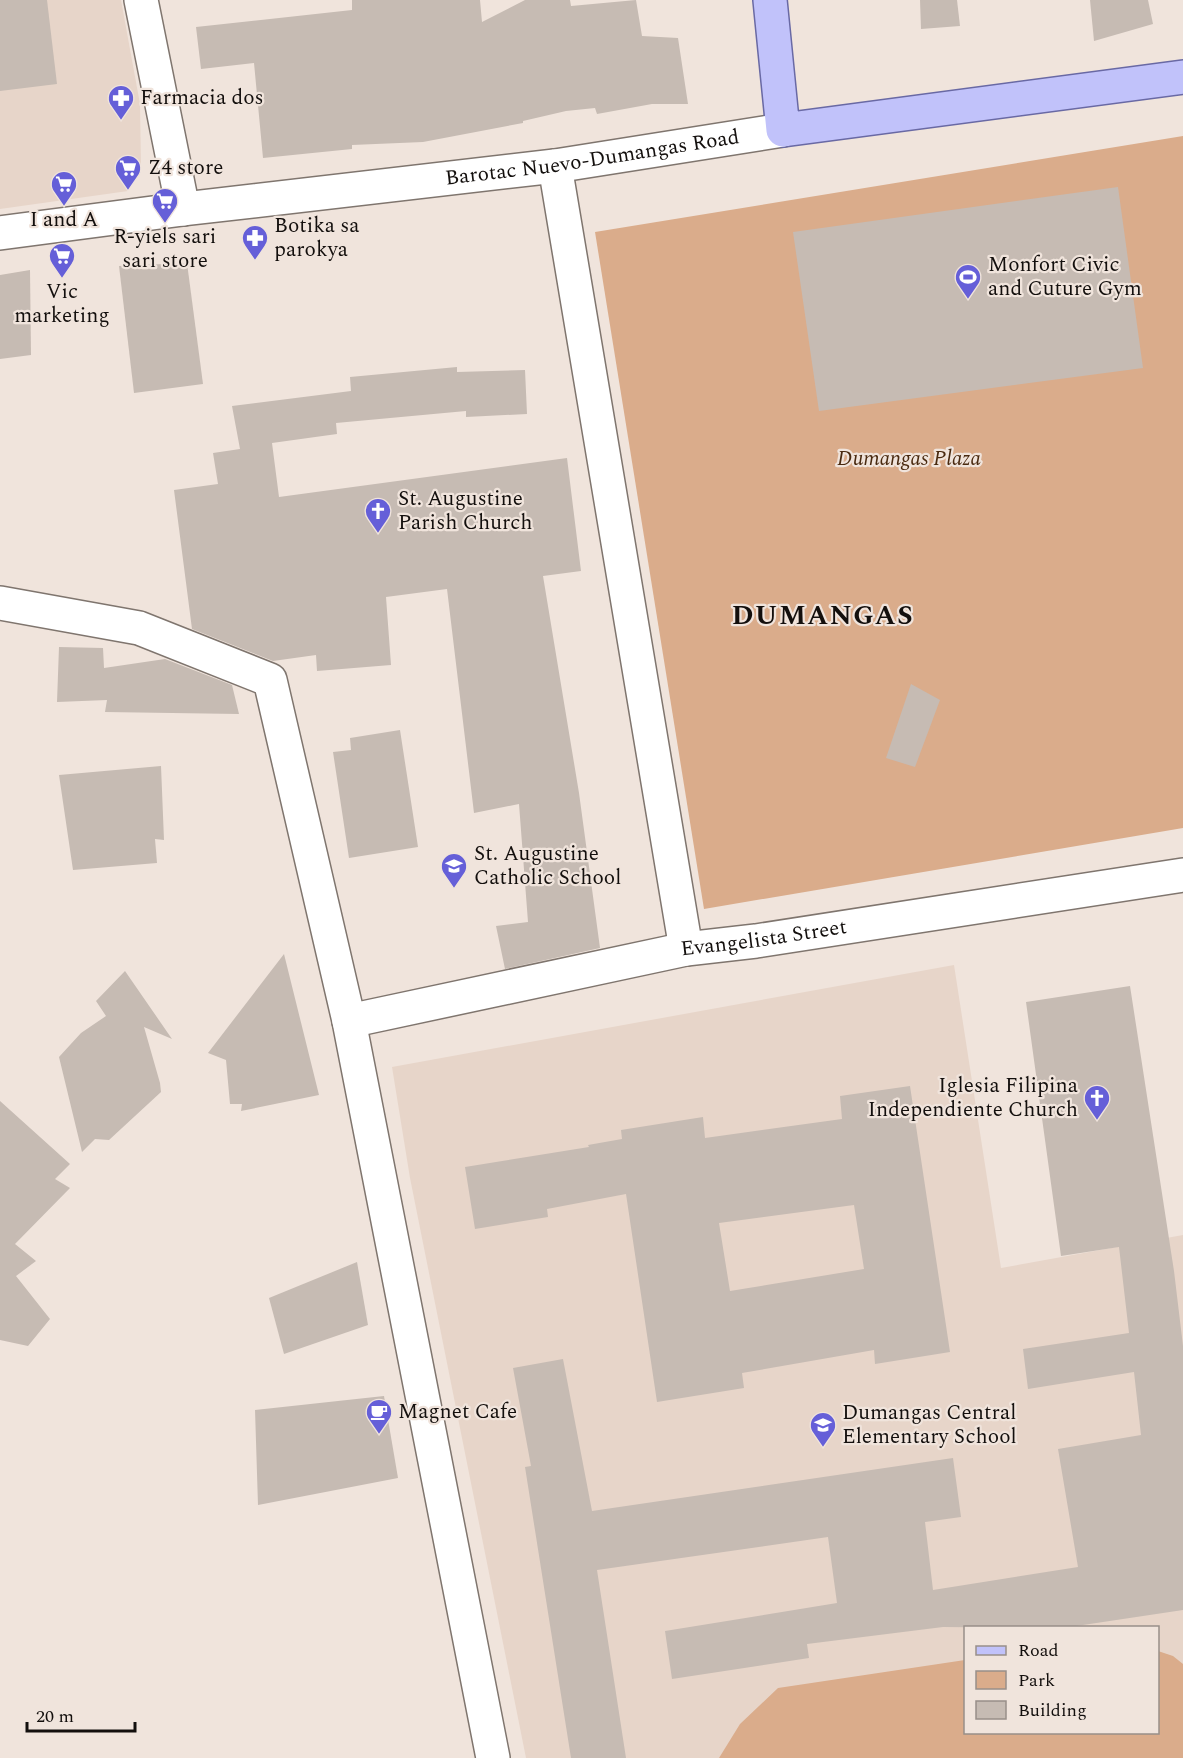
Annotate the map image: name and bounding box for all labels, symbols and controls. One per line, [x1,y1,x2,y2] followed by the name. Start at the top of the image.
[140,82,264,114] place label: Farmacia dos
[106,83,136,121] pharmacy icon: Farmacia dos
[443,121,742,195] street label: Barotac Nuevo-Dumangas Road
[148,152,223,184] place label: Z4 store
[113,153,143,191] supermarket icon: Z4 store
[49,169,79,207] supermarket icon: I and A
[150,186,180,224] supermarket icon: R-yiels sari sari store
[30,204,99,236] place label: I and A
[274,210,360,266] place label: Botika sa parokya
[114,221,216,277] place label: R-yiels sari sari store
[240,223,270,261] pharmacy icon: Botika sa parokya
[47,241,77,279] supermarket icon: Vic marketing
[988,249,1142,305] place label: Monfort Civic and Cuture Gym
[953,262,983,300] sports icon: Monfort Civic and Cuture Gym
[14,276,110,332] place label: Vic marketing
[837,443,981,475] park label: Dumangas Plaza
[398,483,533,539] place label: St. Augustine Parish Church
[363,496,393,534] church icon: St. Augustine Parish Church
[732,595,914,637] district label: DUMANGAS
[474,838,621,894] place label: St. Augustine Catholic School
[439,851,469,889] school or university icon: St. Augustine Catholic School
[679,911,849,965] street label: Evangelista Street
[868,1070,1079,1126] place label: Iglesia Filipina Independiente Church
[1082,1083,1112,1121] church icon: Iglesia Filipina Independiente Church
[398,1396,517,1428] place label: Magnet Cafe
[364,1397,394,1435] cafe icon: Magnet Cafe
[842,1397,1017,1453] place label: Dumangas Central Elementary School
[808,1410,838,1448] school or university icon: Dumangas Central Elementary School
[964,1626,1159,1734] legend
[1018,1637,1059,1664] text: Road
[1018,1667,1055,1694] text: Park
[27,1695,135,1733] scale bar
[1018,1697,1087,1724] text: Building
[36,1703,74,1730] text: 20 m

